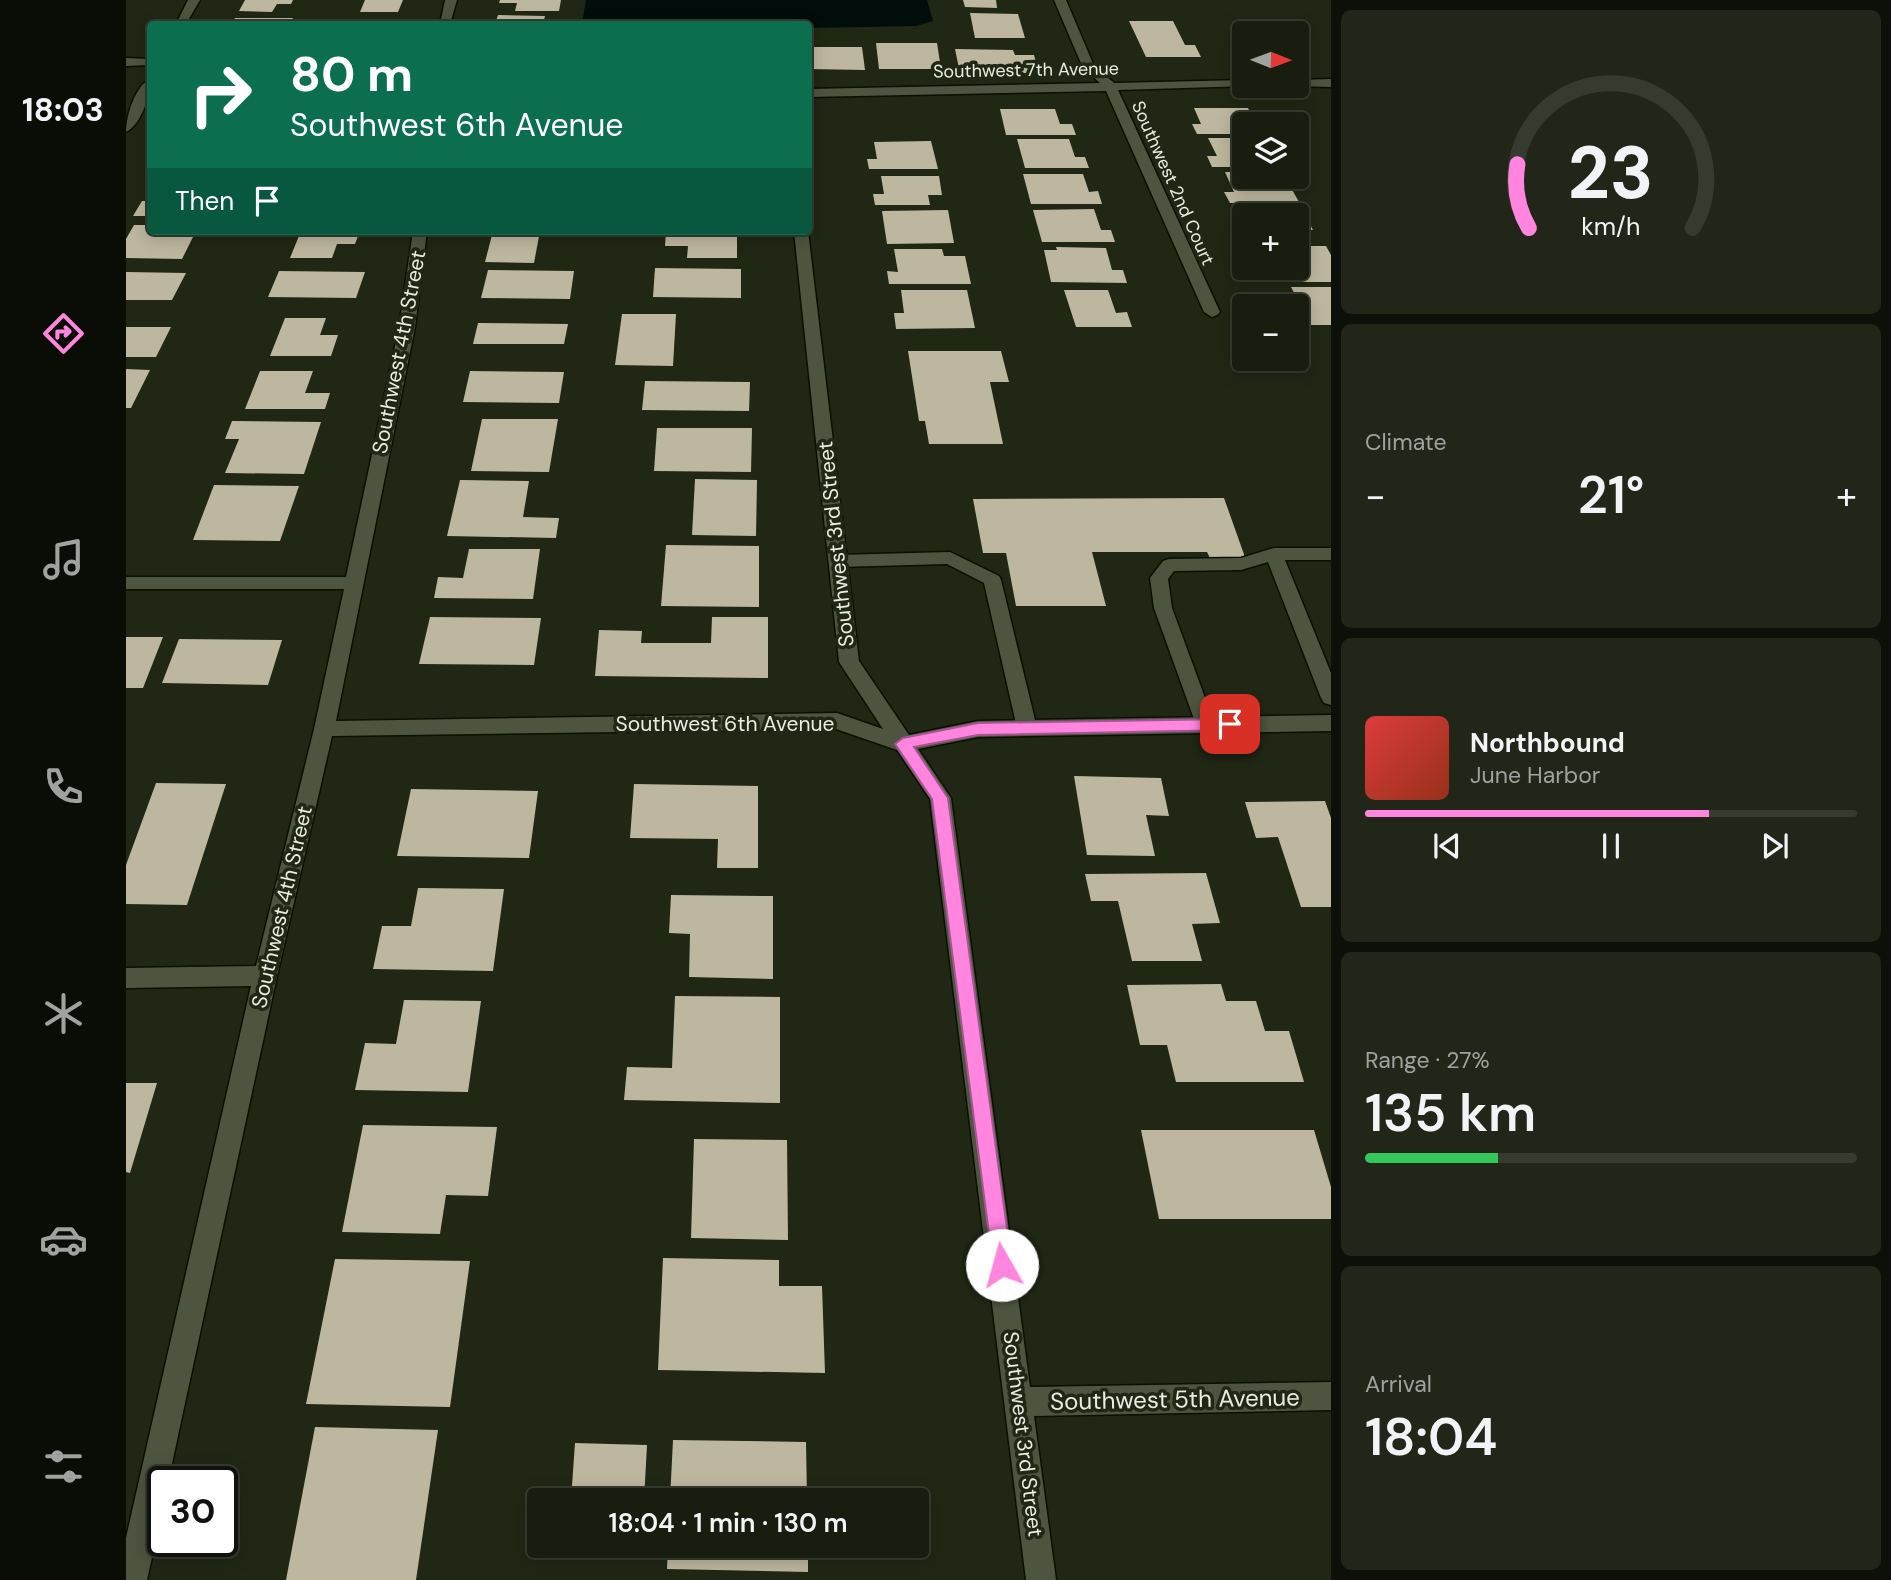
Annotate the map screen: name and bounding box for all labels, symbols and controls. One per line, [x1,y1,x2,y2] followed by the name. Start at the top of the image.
[1232,21,1309,98] north arrow
[1232,21,1309,371] map controls
[290,42,413,106] text: 80 m
[175,49,266,140] icon: right
[933,56,1119,84] street label: Southwest 7th Avenue
[22,89,104,131] text: 18:03
[1126,97,1220,269] street label: Southwest 2nd Court
[290,104,624,146] text: Southwest 6th Avenue
[1232,112,1309,189] button: layers
[1568,126,1654,221] text: 23
[248,182,286,220] icon: arrive
[175,184,234,218] text: Then
[1232,203,1309,280] button: +
[1581,210,1641,243] text: km/h
[366,248,432,456] street label: Southwest 4th Street
[1232,294,1309,371] button: −
[39,309,88,358] icon: directions
[1365,427,1447,457] text: Climate
[811,440,861,648] street label: Southwest 3rd Street
[1578,461,1644,529] text: 21°
[1365,471,1386,521] text: −
[1836,471,1857,521] text: +
[39,535,88,584] icon: music
[1200,694,1260,754] pin
[1211,705,1249,743] icon: arrive
[616,710,834,738] street label: Southwest 6th Avenue
[1470,726,1625,760] text: Northbound
[1470,760,1600,790] text: June Harbor
[39,762,88,811] icon: phone
[245,803,319,1011] street label: Southwest 4th Street
[1428,827,1466,865] icon: previous
[1592,827,1630,865] icon: pause
[1756,827,1794,865] icon: next
[39,989,88,1038] icon: climate
[1365,1045,1490,1075] text: Range · 27%
[1365,1079,1536,1147] text: 135 km
[39,1215,88,1264] icon: car
[965,1228,1039,1302] position arrow
[997,1330,1049,1538] street label: Southwest 3rd Street
[1365,1369,1432,1399] text: Arrival
[1050,1381,1300,1417] street label: Southwest 5th Avenue
[1365,1403,1498,1471] text: 18:04
[39,1442,88,1491] icon: filters
[147,1466,238,1557] speed limit sign: 30
[608,1506,848,1540] text: 18:04 · 1 min · 130 m

